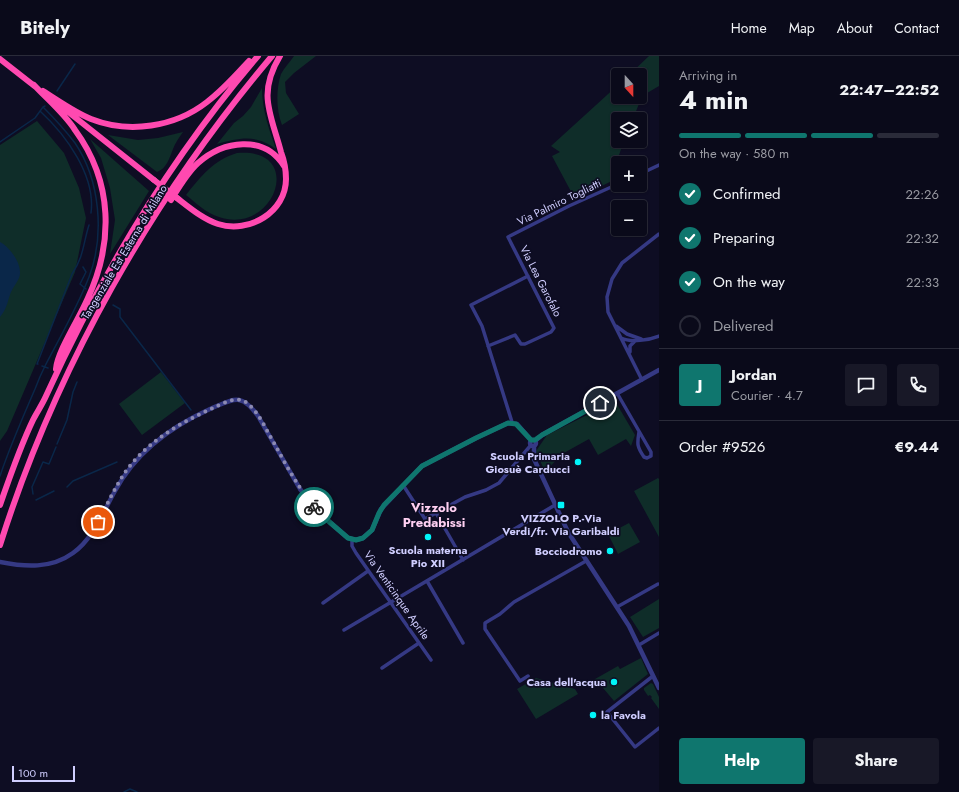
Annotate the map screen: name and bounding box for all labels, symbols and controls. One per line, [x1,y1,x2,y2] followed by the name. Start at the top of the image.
[20,14,70,41] text: Bitely
[731,18,767,38] text: Home
[789,18,815,38] text: Map
[837,18,872,38] text: About
[894,18,939,38] text: Contact
[679,66,737,85] text: Arriving in
[611,68,647,104] north arrow
[611,68,647,236] map controls
[839,79,939,101] text: 22:47–22:52
[679,81,748,119] text: 4 min
[611,112,647,148] button: layers
[679,144,789,163] text: On the way · 580 m
[611,156,647,192] button: +
[514,175,604,229] street label: Via Palmiro Togliatti
[77,182,171,322] street label: Tangenziale Est Esterna di Milano
[679,183,701,205] icon: check
[713,183,781,205] text: Confirmed
[905,185,939,204] text: 22:26
[611,200,647,236] button: −
[679,227,701,249] icon: check
[713,227,775,249] text: Preparing
[906,229,939,248] text: 22:32
[516,242,566,320] street label: Via Lea Garofalo
[679,271,701,293] icon: check
[713,271,785,293] text: On the way
[906,273,939,292] text: 22:33
[713,315,774,337] text: Delivered
[731,364,777,386] text: Jordan
[845,364,887,406] button: chat
[897,364,939,406] button: phone
[698,374,702,396] text: J
[583,386,617,420] pin
[731,386,803,405] text: Courier · 4.7
[589,392,611,414] icon: home
[679,436,765,458] text: Order #9526
[894,436,939,458] text: €9.44
[485,448,570,477] place label: Scuola Primaria Giosuè Carducci
[573,457,583,467] marker: Scuola Primaria Giosuè Carducci
[294,487,334,527] courier
[303,496,325,518] icon: bike
[403,498,465,532] district label: Vizzolo Predabissi
[556,500,566,510] marker: VIZZOLO P.-Via Verdi/fr. Via Garibaldi
[81,505,115,539] pin
[501,510,620,539] place label: VIZZOLO P.-Via Verdi/fr. Via Garibaldi
[87,511,109,533] icon: bag
[423,532,433,542] marker: Scuola materna Pio XII
[389,542,467,571] place label: Scuola materna Pio XII
[535,543,602,559] place label: Bocciodromo
[605,546,615,556] marker: Bocciodromo
[360,547,434,643] street label: Via Venticinque Aprile
[526,674,606,690] place label: Casa dell'acqua
[609,677,619,687] marker: Casa dell'acqua
[601,707,646,723] place label: la Favola
[588,710,598,720] marker: la Favola
[679,738,805,784] button: Help
[813,738,939,784] button: Share
[12,764,75,783] scale bar
[18,765,48,781] text: 100 m

